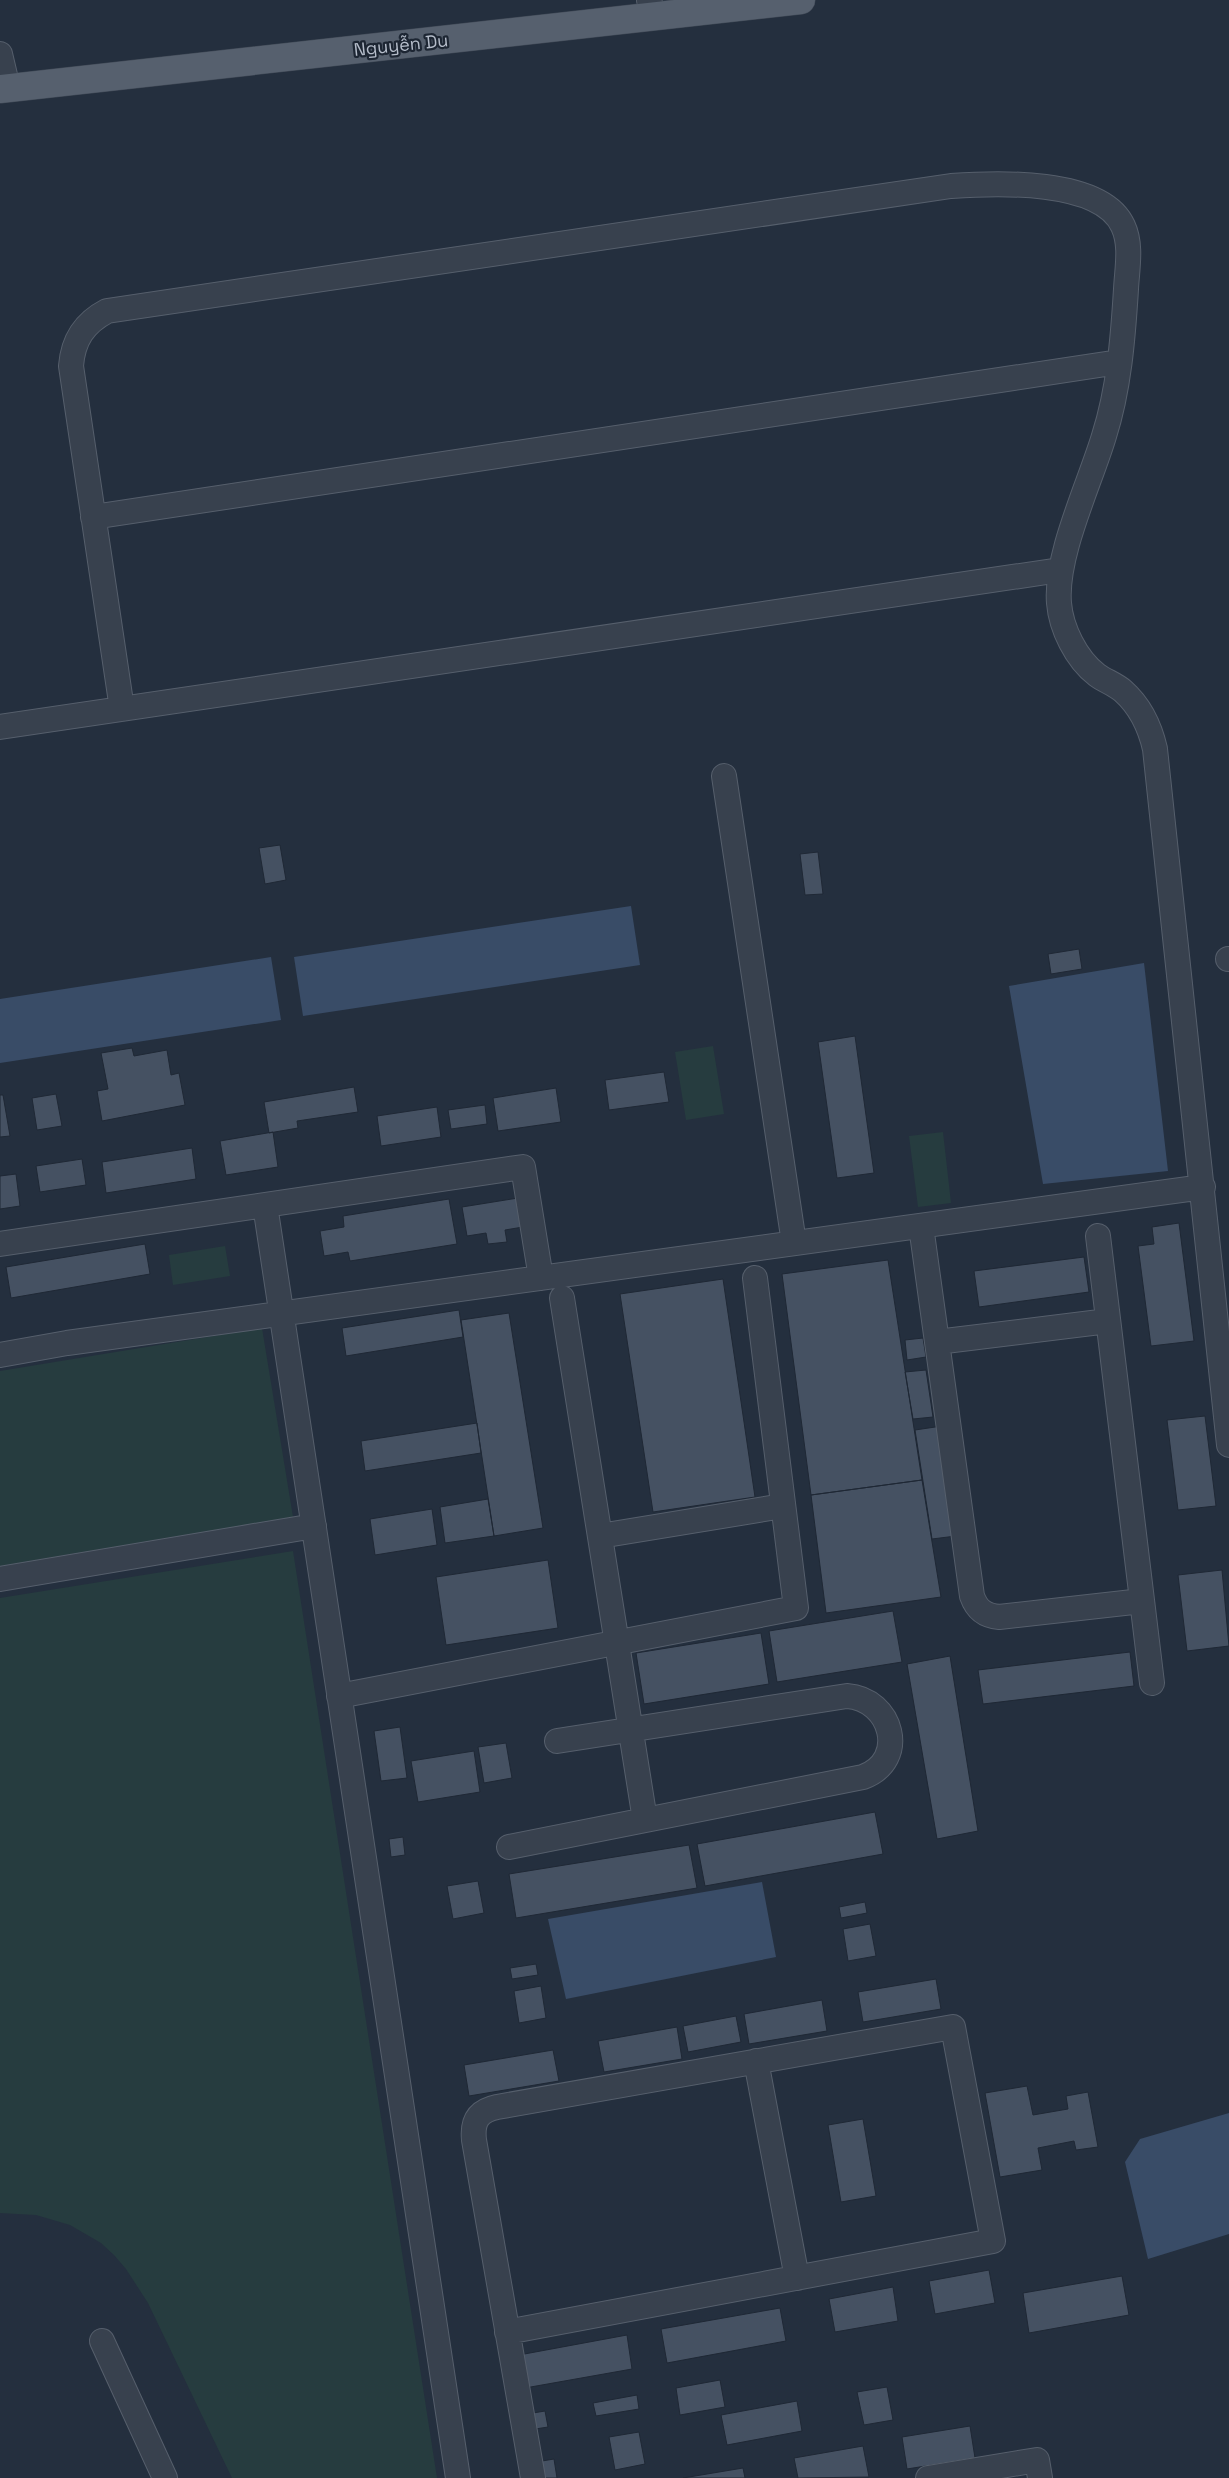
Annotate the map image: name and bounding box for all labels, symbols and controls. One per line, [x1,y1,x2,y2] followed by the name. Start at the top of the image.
[353,28,449,61] street label: Nguyễn Du

